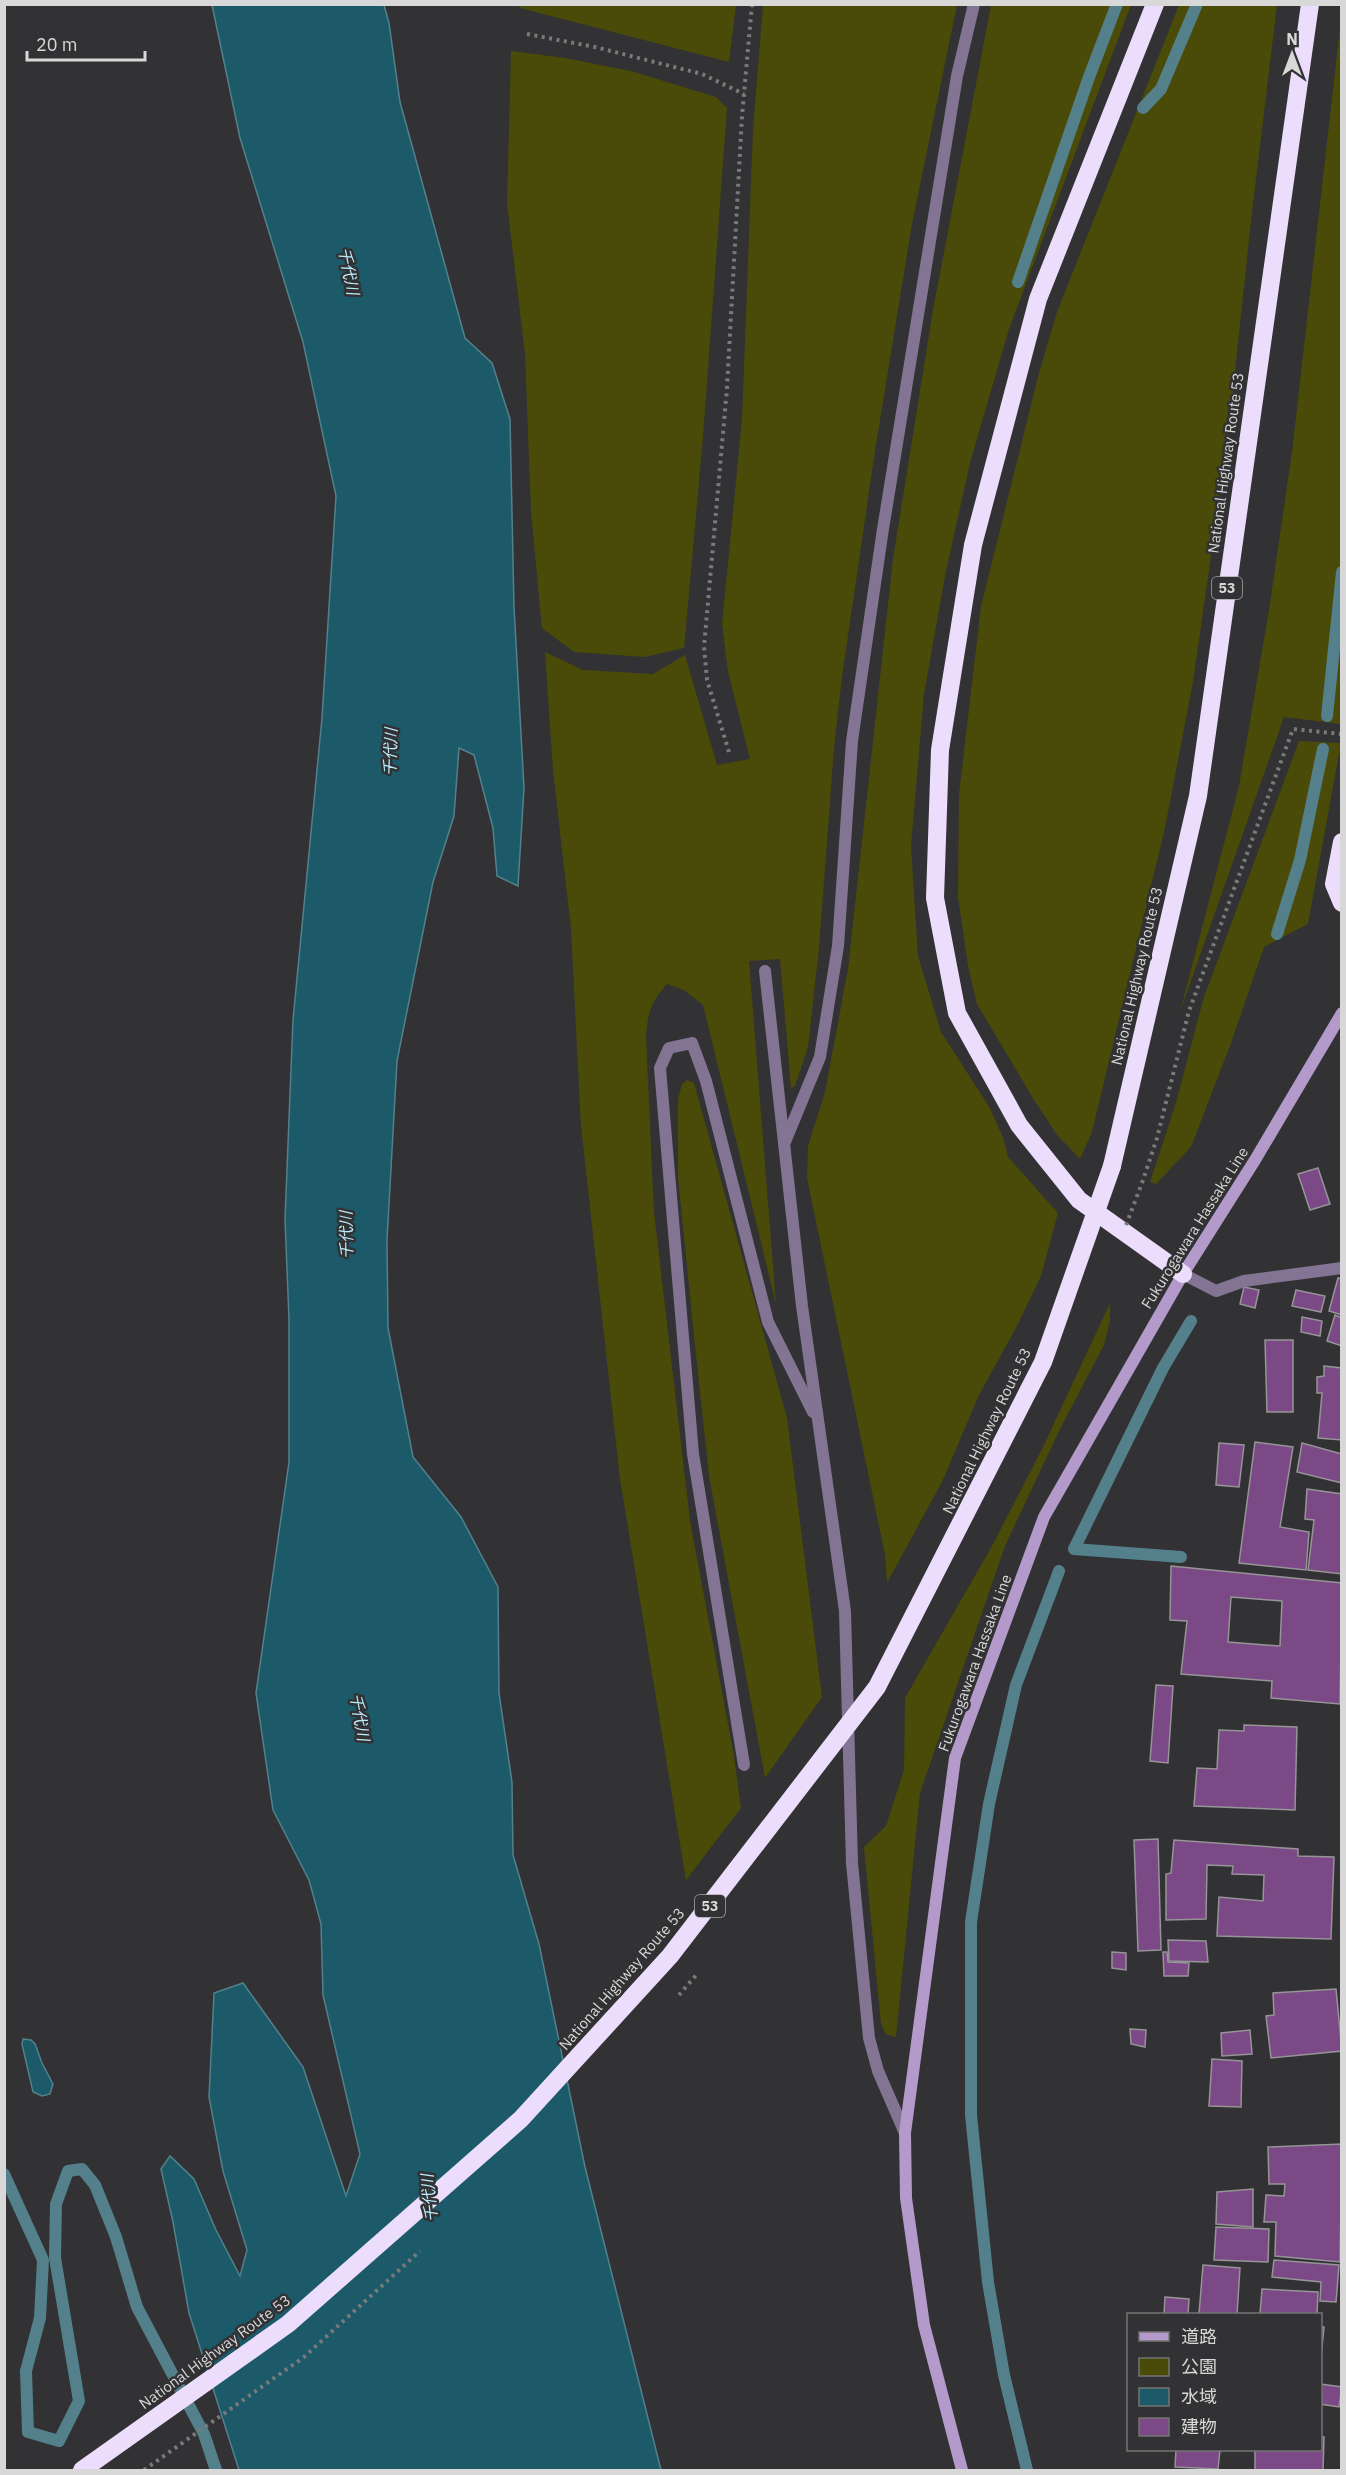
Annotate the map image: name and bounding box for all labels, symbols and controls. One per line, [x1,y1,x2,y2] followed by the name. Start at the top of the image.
[27,24,146,62] scale bar
[1262,24,1322,84] north arrow
[1286,29,1298,49] text: N
[36,33,78,56] text: 20 m
[335,246,364,298] water label: 千代川
[1203,371,1248,555] street label: National Highway Route 53
[1212,577,1242,599] road number: 53
[379,726,401,776] water label: 千代川
[1107,885,1166,1067] street label: National Highway Route 53
[1137,1143,1252,1312] street label: Fukurogawara Hassaka Line
[336,1209,356,1259] water label: 千代川
[938,1345,1035,1517] street label: National Highway Route 53
[934,1572,1016,1754] street label: Fukurogawara Hassaka Line
[346,1692,374,1744] water label: 千代川
[695,1895,725,1917] road number: 53
[555,1904,689,2054] street label: National Highway Route 53
[416,2171,441,2223] water label: 千代川
[135,2290,294,2413] street label: National Highway Route 53
[1127,2313,1322,2451] legend
[1181,2325,1217,2348] text: 道路
[1181,2355,1217,2378] text: 公園
[1181,2385,1217,2408] text: 水域
[1181,2415,1217,2438] text: 建物

